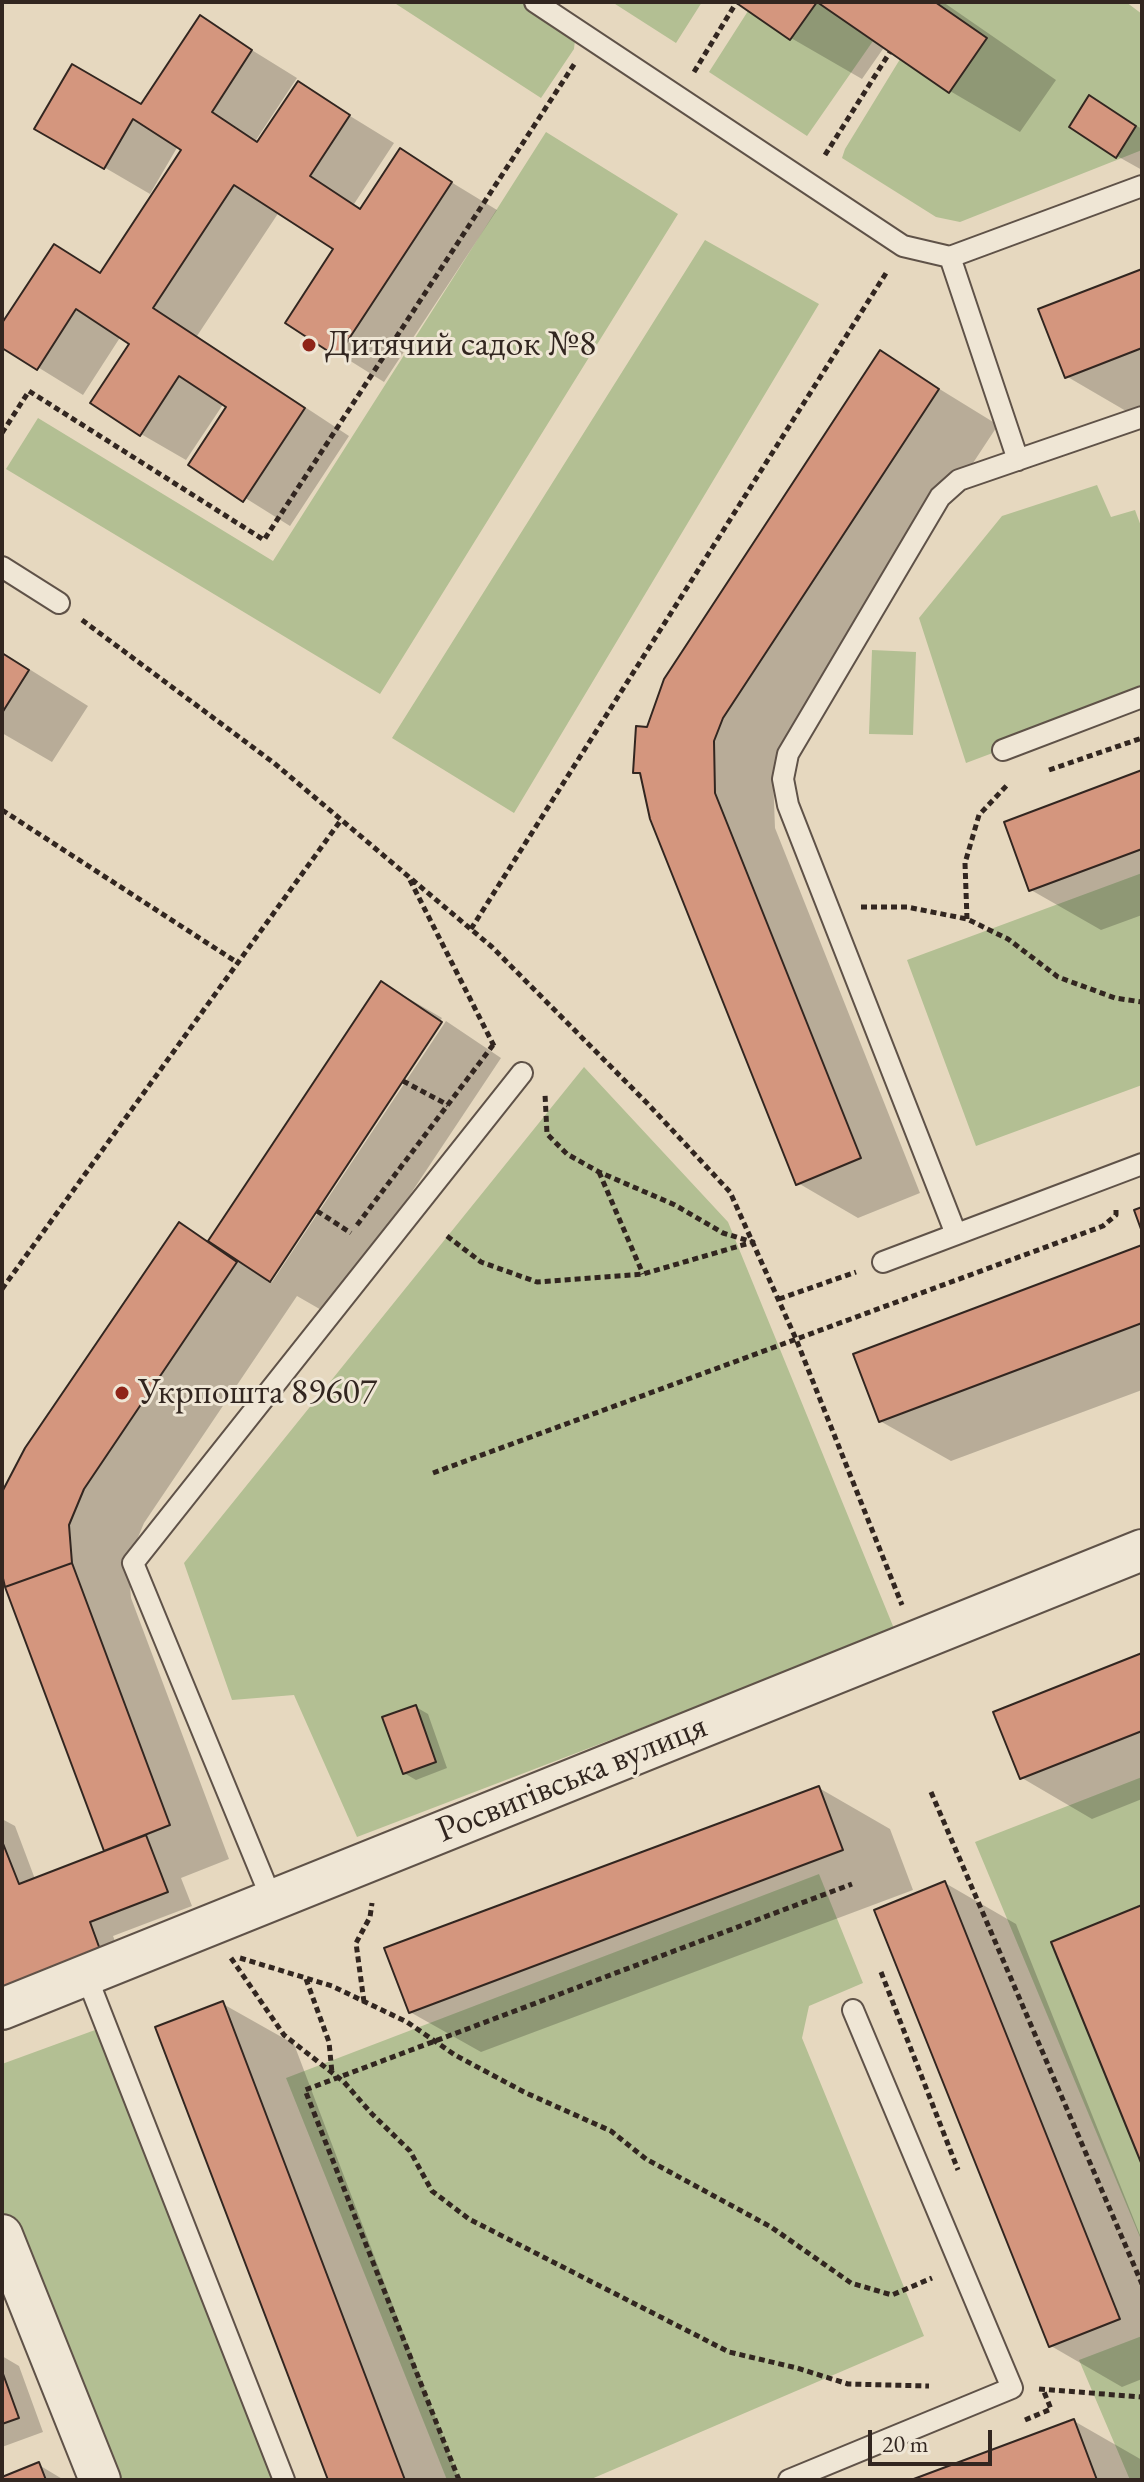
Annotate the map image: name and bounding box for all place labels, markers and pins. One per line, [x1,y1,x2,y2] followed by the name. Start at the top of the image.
[325,323,596,367] place label: Дитячий садок №8
[300,336,318,354] marker: Дитячий садок №8
[138,1371,377,1415] place label: Укрпошта 89607
[113,1384,131,1402] marker: Укрпошта 89607

